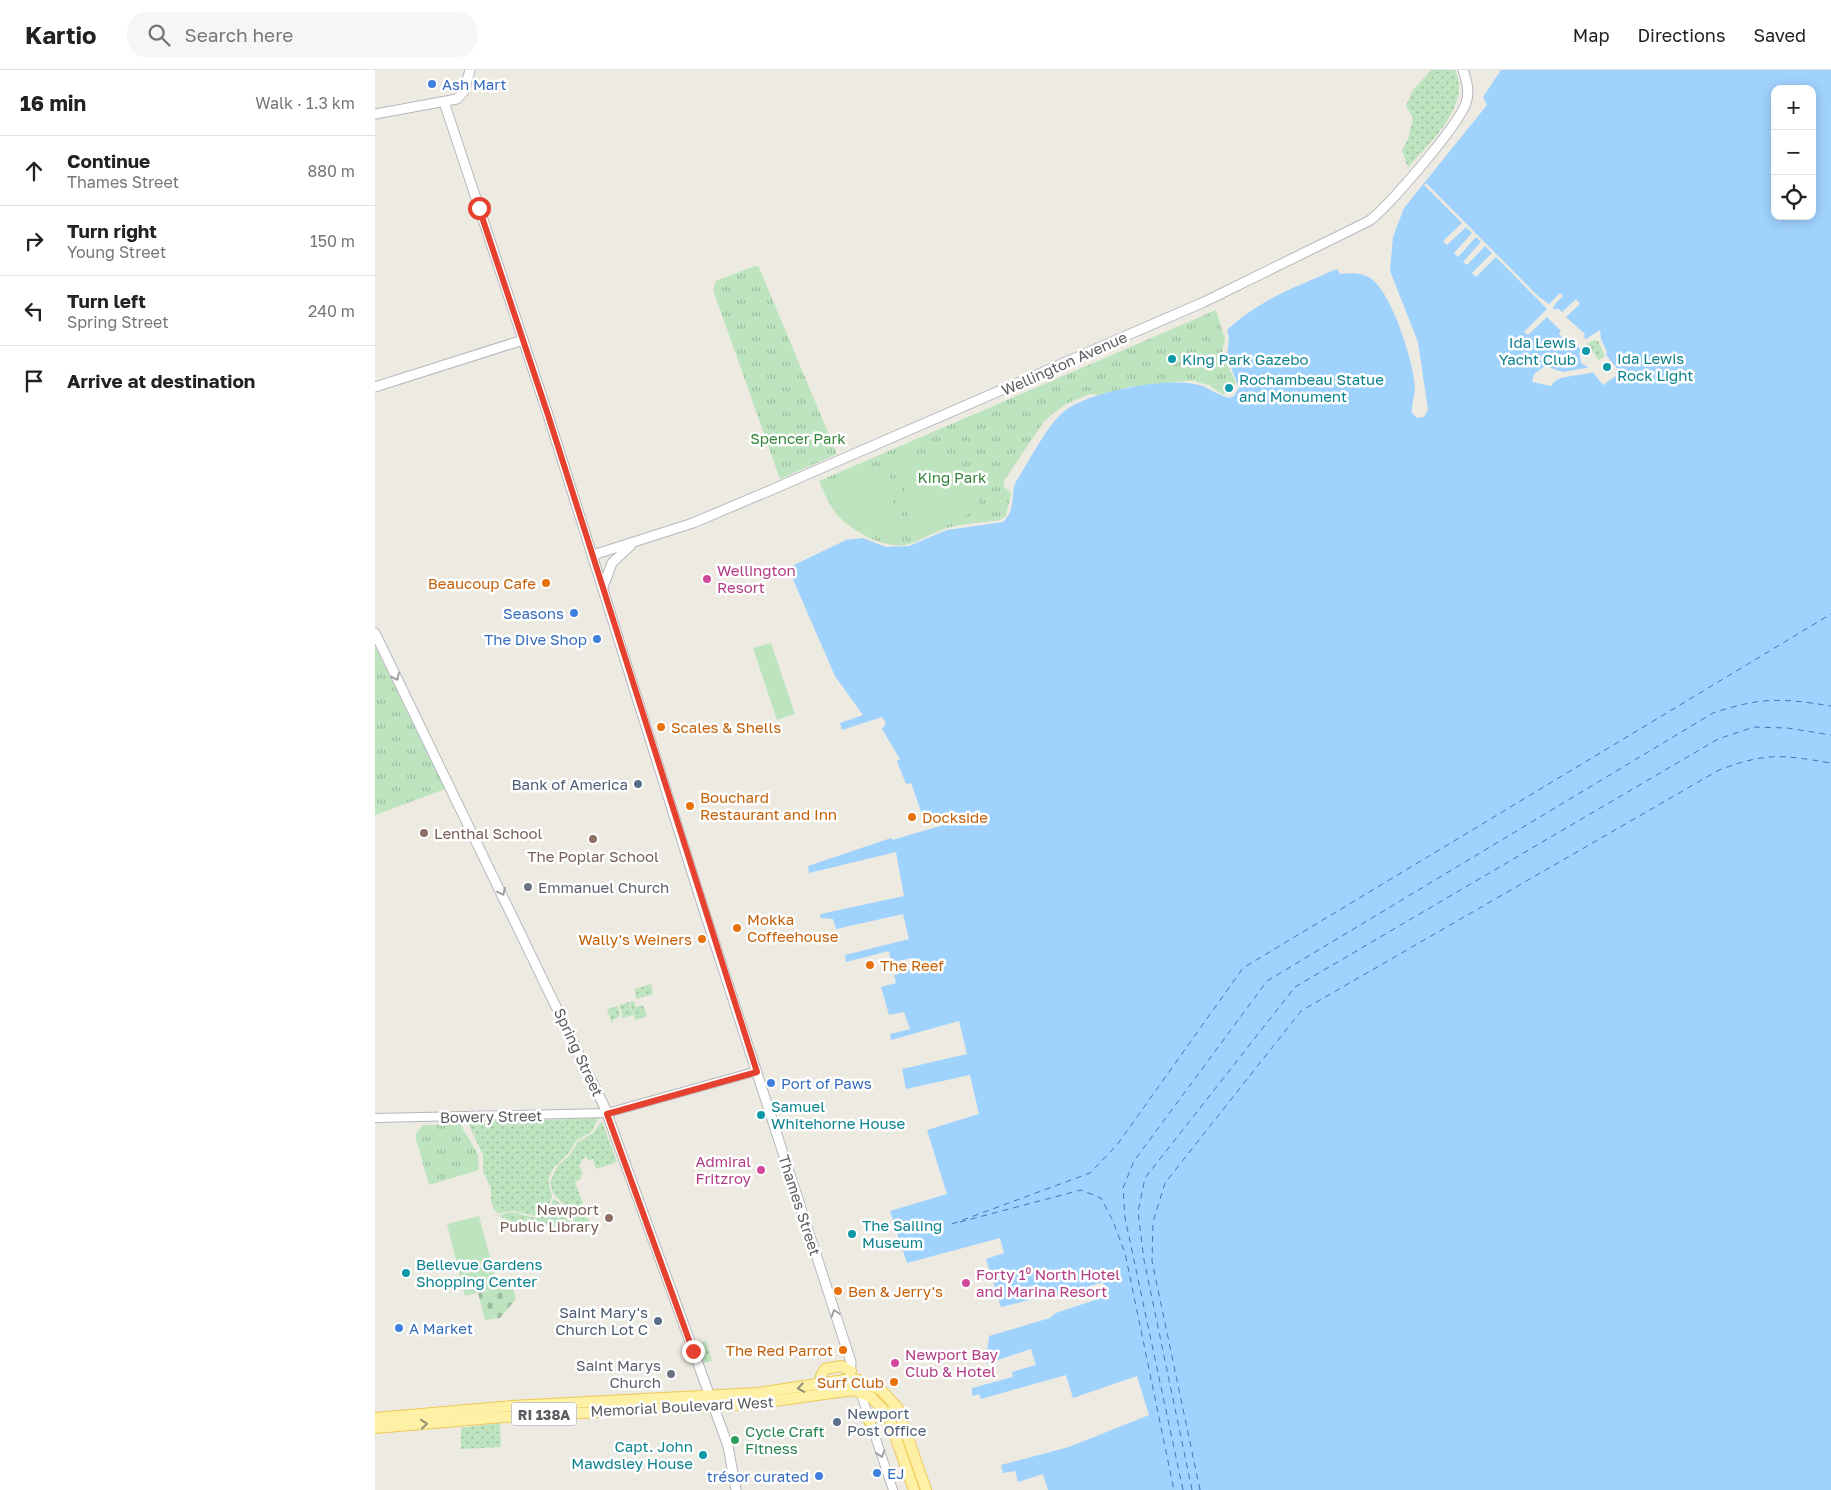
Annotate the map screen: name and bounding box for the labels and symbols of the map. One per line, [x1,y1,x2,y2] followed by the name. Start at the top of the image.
[442,75,506,93] place label: Ash Mart
[426,78,438,90] marker: Ash Mart
[468,197,491,220] route start
[998,327,1130,399] street label: Wellington Avenue
[1499,333,1576,368] place label: Ida Lewis Yacht Club
[1580,345,1592,357] marker: Ida Lewis Yacht Club
[1617,349,1693,384] place label: Ida Lewis Rock Light
[1182,350,1308,368] place label: King Park Gazebo
[1166,353,1178,365] marker: King Park Gazebo
[1601,361,1613,373] marker: Ida Lewis Rock Light
[1239,370,1384,405] place label: Rochambeau Statue and Monument
[1223,382,1235,394] marker: Rochambeau Statue and Monument
[750,429,846,447] park label: Spencer Park
[917,468,987,486] park label: King Park
[717,561,796,596] place label: Wellington Resort
[701,573,713,585] marker: Wellington Resort
[428,574,536,592] place label: Beaucoup Cafe
[540,577,552,589] marker: Beaucoup Cafe
[503,604,564,622] place label: Seasons
[568,607,580,619] marker: Seasons
[484,630,587,648] place label: The Dive Shop
[591,633,603,645] marker: The Dive Shop
[390,672,400,681] one-way arrow
[671,718,781,736] place label: Scales & Shells
[655,721,667,733] marker: Scales & Shells
[511,775,628,793] place label: Bank of America
[632,778,644,790] marker: Bank of America
[700,788,837,823] place label: Bouchard Restaurant and Inn
[684,800,696,812] marker: Bouchard Restaurant and Inn
[922,808,988,826] place label: Dockside
[906,811,918,823] marker: Dockside
[434,824,542,842] place label: Lenthal School
[418,827,430,839] marker: Lenthal School
[587,833,599,845] marker: The Poplar School
[527,847,659,865] place label: The Poplar School
[538,878,669,896] place label: Emmanuel Church
[522,881,534,893] marker: Emmanuel Church
[495,887,506,896] one-way arrow
[747,910,839,945] place label: Mokka Coffeehouse
[731,922,743,934] marker: Mokka Coffeehouse
[578,930,692,948] place label: Wally's Weiners
[696,933,708,945] marker: Wally's Weiners
[880,956,944,974] place label: The Reef
[864,959,876,971] marker: The Reef
[551,1005,607,1099] street label: Spring Street
[781,1074,872,1092] place label: Port of Paws
[765,1077,777,1089] marker: Port of Paws
[771,1097,906,1132] place label: Samuel Whitehorne House
[440,1106,542,1126] street label: Bowery Street
[755,1109,767,1121] marker: Samuel Whitehorne House
[695,1152,752,1187] place label: Admiral Fritzroy
[775,1152,825,1258] street label: Thames Street
[755,1164,767,1176] marker: Admiral Fritzroy
[499,1200,600,1235] place label: Newport Public Library
[603,1212,615,1224] marker: Newport Public Library
[862,1216,942,1251] place label: The Sailing Museum
[846,1228,858,1240] marker: The Sailing Museum
[416,1255,542,1290] place label: Bellevue Gardens Shopping Center
[976,1265,1120,1300] place label: Forty 1⁰ North Hotel and Marina Resort
[400,1267,412,1279] marker: Bellevue Gardens Shopping Center
[960,1277,972,1289] marker: Forty 1⁰ North Hotel and Marina Resort
[848,1282,943,1300] place label: Ben & Jerry's
[832,1285,844,1297] marker: Ben & Jerry's
[555,1303,648,1338] place label: Saint Mary's Church Lot C
[831,1309,841,1318] one-way arrow
[652,1315,664,1327] marker: Saint Mary's Church Lot C
[409,1319,473,1337] place label: A Market
[393,1322,405,1334] marker: A Market
[682,1340,705,1363] route end
[726,1341,833,1359] place label: The Red Parrot
[837,1344,849,1356] marker: The Red Parrot
[905,1345,998,1380] place label: Newport Bay Club & Hotel
[576,1356,661,1391] place label: Saint Marys Church
[889,1357,901,1369] marker: Newport Bay Club & Hotel
[665,1368,677,1380] marker: Saint Marys Church
[817,1373,884,1391] place label: Surf Club
[888,1376,900,1388] marker: Surf Club
[797,1382,805,1392] one-way arrow
[590,1392,774,1420] street label: Memorial Boulevard West
[511,1402,577,1426] road number: RI 138A
[847,1404,927,1439] place label: Newport Post Office
[831,1416,843,1428] marker: Newport Post Office
[420,1419,428,1430] one-way arrow
[745,1422,825,1457] place label: Cycle Craft Fitness
[729,1434,741,1446] marker: Cycle Craft Fitness
[571,1437,693,1472] place label: Capt. John Mawdsley House
[697,1449,709,1461] marker: Capt. John Mawdsley House
[875,1450,885,1458] one-way arrow
[887,1464,904,1482] place label: EJ
[707,1467,809,1485] place label: trésor curated
[871,1467,883,1479] marker: EJ
[813,1470,825,1482] marker: trésor curated

